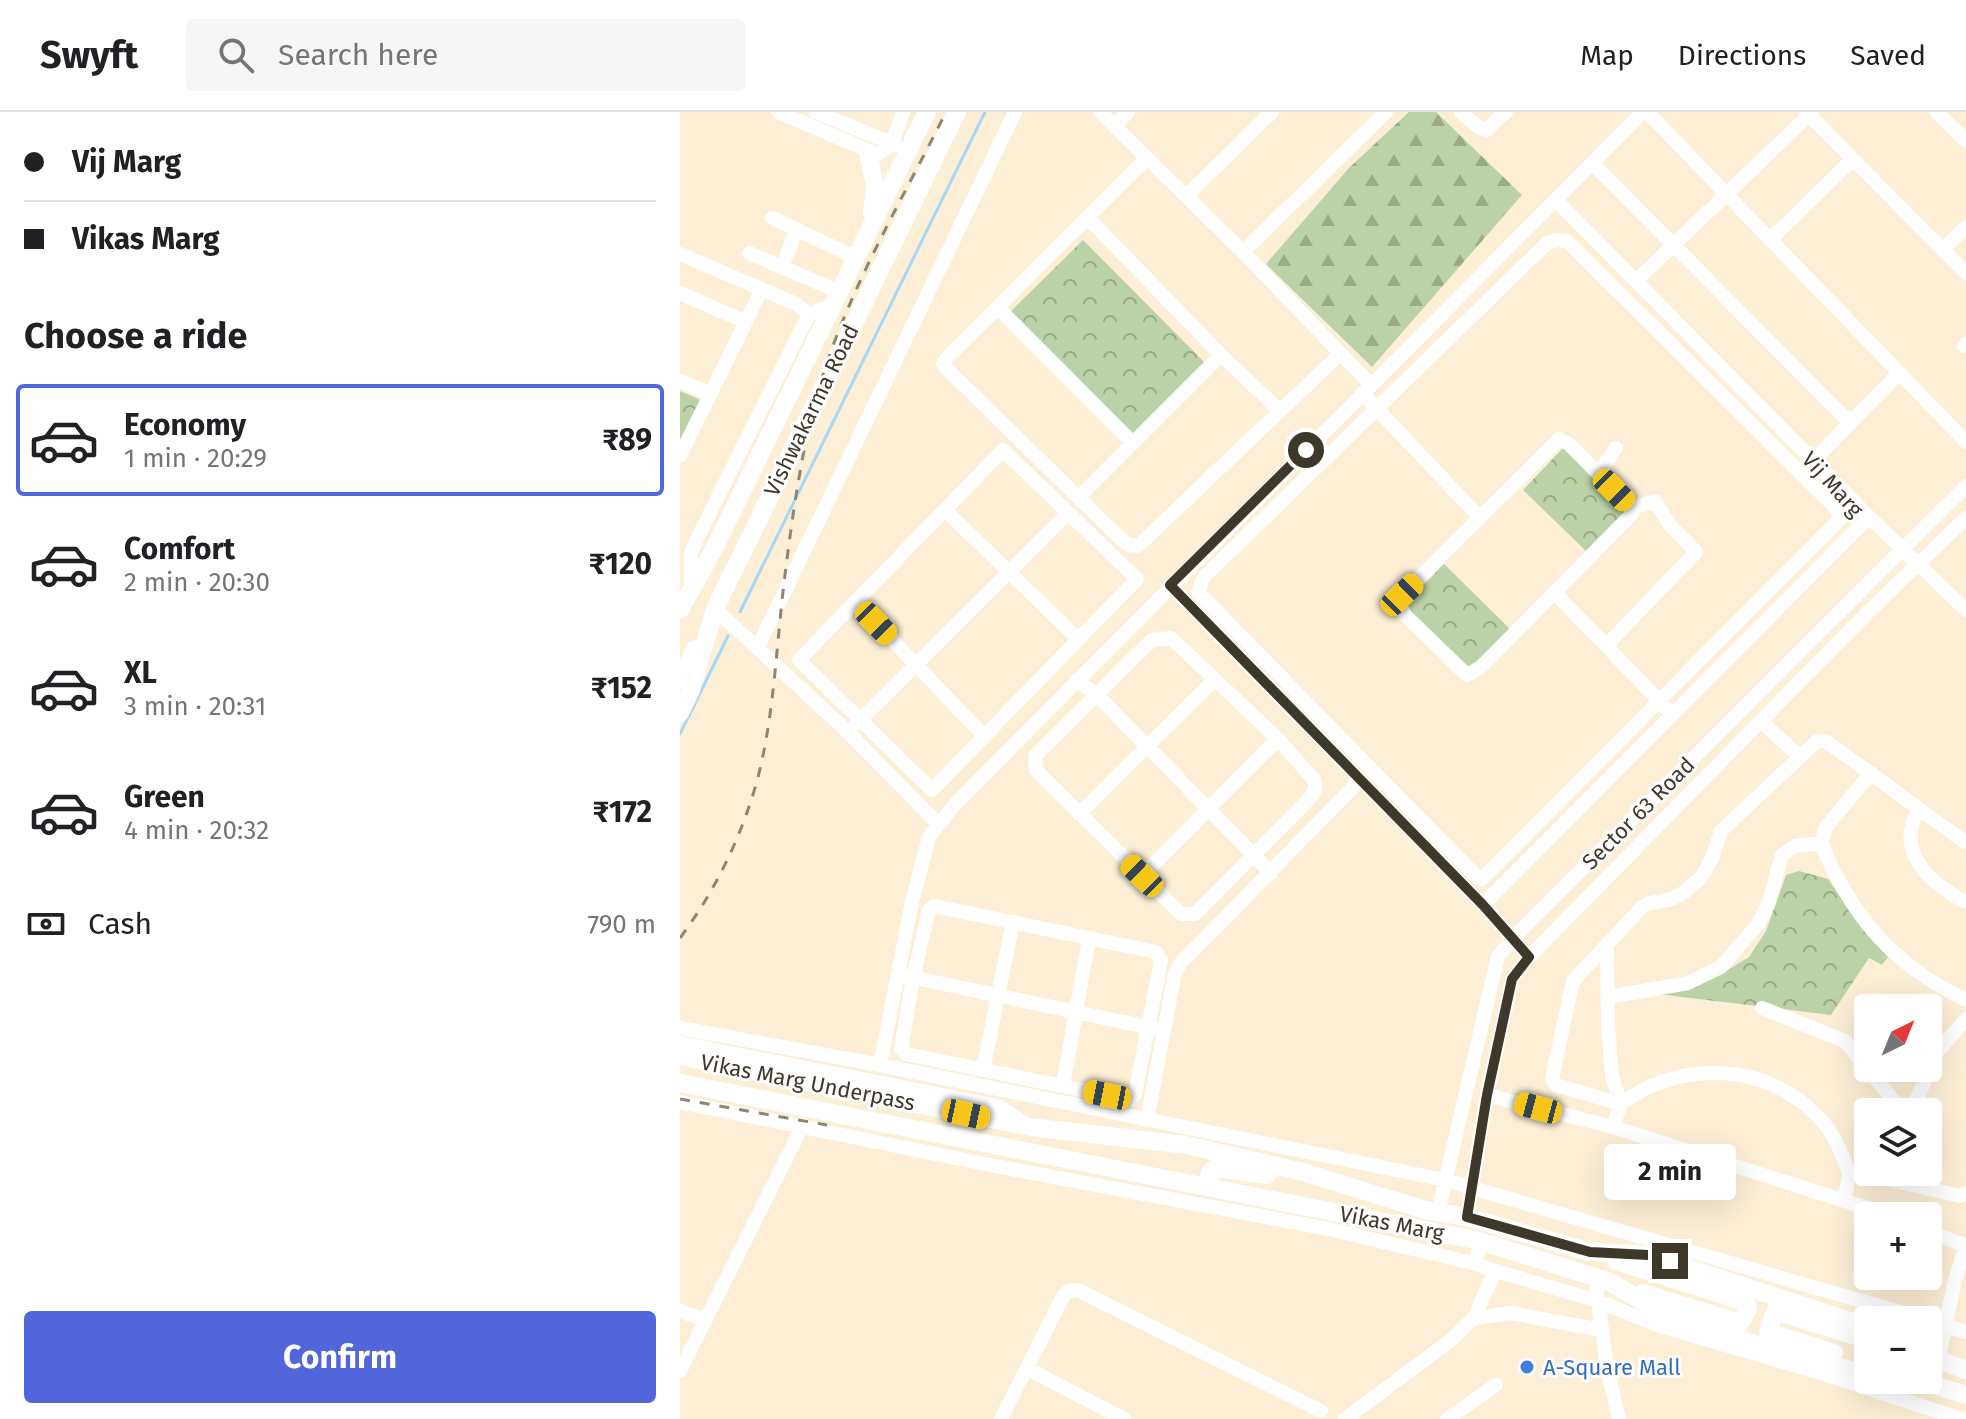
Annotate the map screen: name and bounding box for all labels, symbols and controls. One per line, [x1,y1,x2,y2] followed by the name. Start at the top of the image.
[186,19,746,91] search box
[40,32,138,78] text: Swyft
[214,33,258,77] icon: search
[278,37,438,73] text: Search here
[1580,39,1634,72] text: Map
[1678,39,1806,72] text: Directions
[1850,39,1926,72] text: Saved
[72,144,181,180] text: Vij Marg
[72,221,220,257] text: Vikas Marg
[24,314,247,358] text: Choose a ride
[758,320,865,501] street label: Vishwakarma Road
[28,404,100,476] icon: car
[124,407,246,443] text: Economy
[602,422,652,458] text: ₹89
[1288,432,1324,468] route start
[124,443,267,474] text: 1 min · 20:29
[1796,446,1869,523] street label: Vij Marg
[1589,465,1639,515] car
[28,528,100,600] icon: car
[124,531,235,567] text: Comfort
[589,546,652,582] text: ₹120
[124,567,270,598] text: 2 min · 20:30
[1376,570,1428,620] car
[851,597,901,649] car
[28,652,100,724] icon: car
[124,655,157,691] text: XL
[591,670,652,706] text: ₹152
[124,691,266,722] text: 3 min · 20:31
[1576,751,1700,875] street label: Sector 63 Road
[28,776,100,848] icon: car
[124,779,205,815] text: Green
[593,794,652,830] text: ₹172
[124,815,269,846] text: 4 min · 20:32
[1116,851,1168,901] car
[24,902,68,946] icon: cash
[88,906,152,942] text: Cash
[588,909,656,940] text: 790 m
[1854,994,1942,1082] north arrow
[1854,994,1942,1394] map controls
[698,1048,917,1117] street label: Vikas Marg Underpass
[1081,1079,1133,1111] car
[1512,1090,1564,1126] car
[940,1097,992,1131] car
[1854,1098,1942,1186] button: layers
[1604,1145,1736,1201] callout: 2 min
[1638,1156,1702,1187] text: 2 min
[1337,1200,1447,1247] street label: Vikas Marg
[1854,1202,1942,1290] button: +
[1652,1243,1688,1279] route end
[1854,1306,1942,1394] button: −
[24,1311,656,1403] button: Confirm
[1543,1354,1681,1381] place label: A-Square Mall
[1518,1358,1536,1376] marker: A-Square Mall

